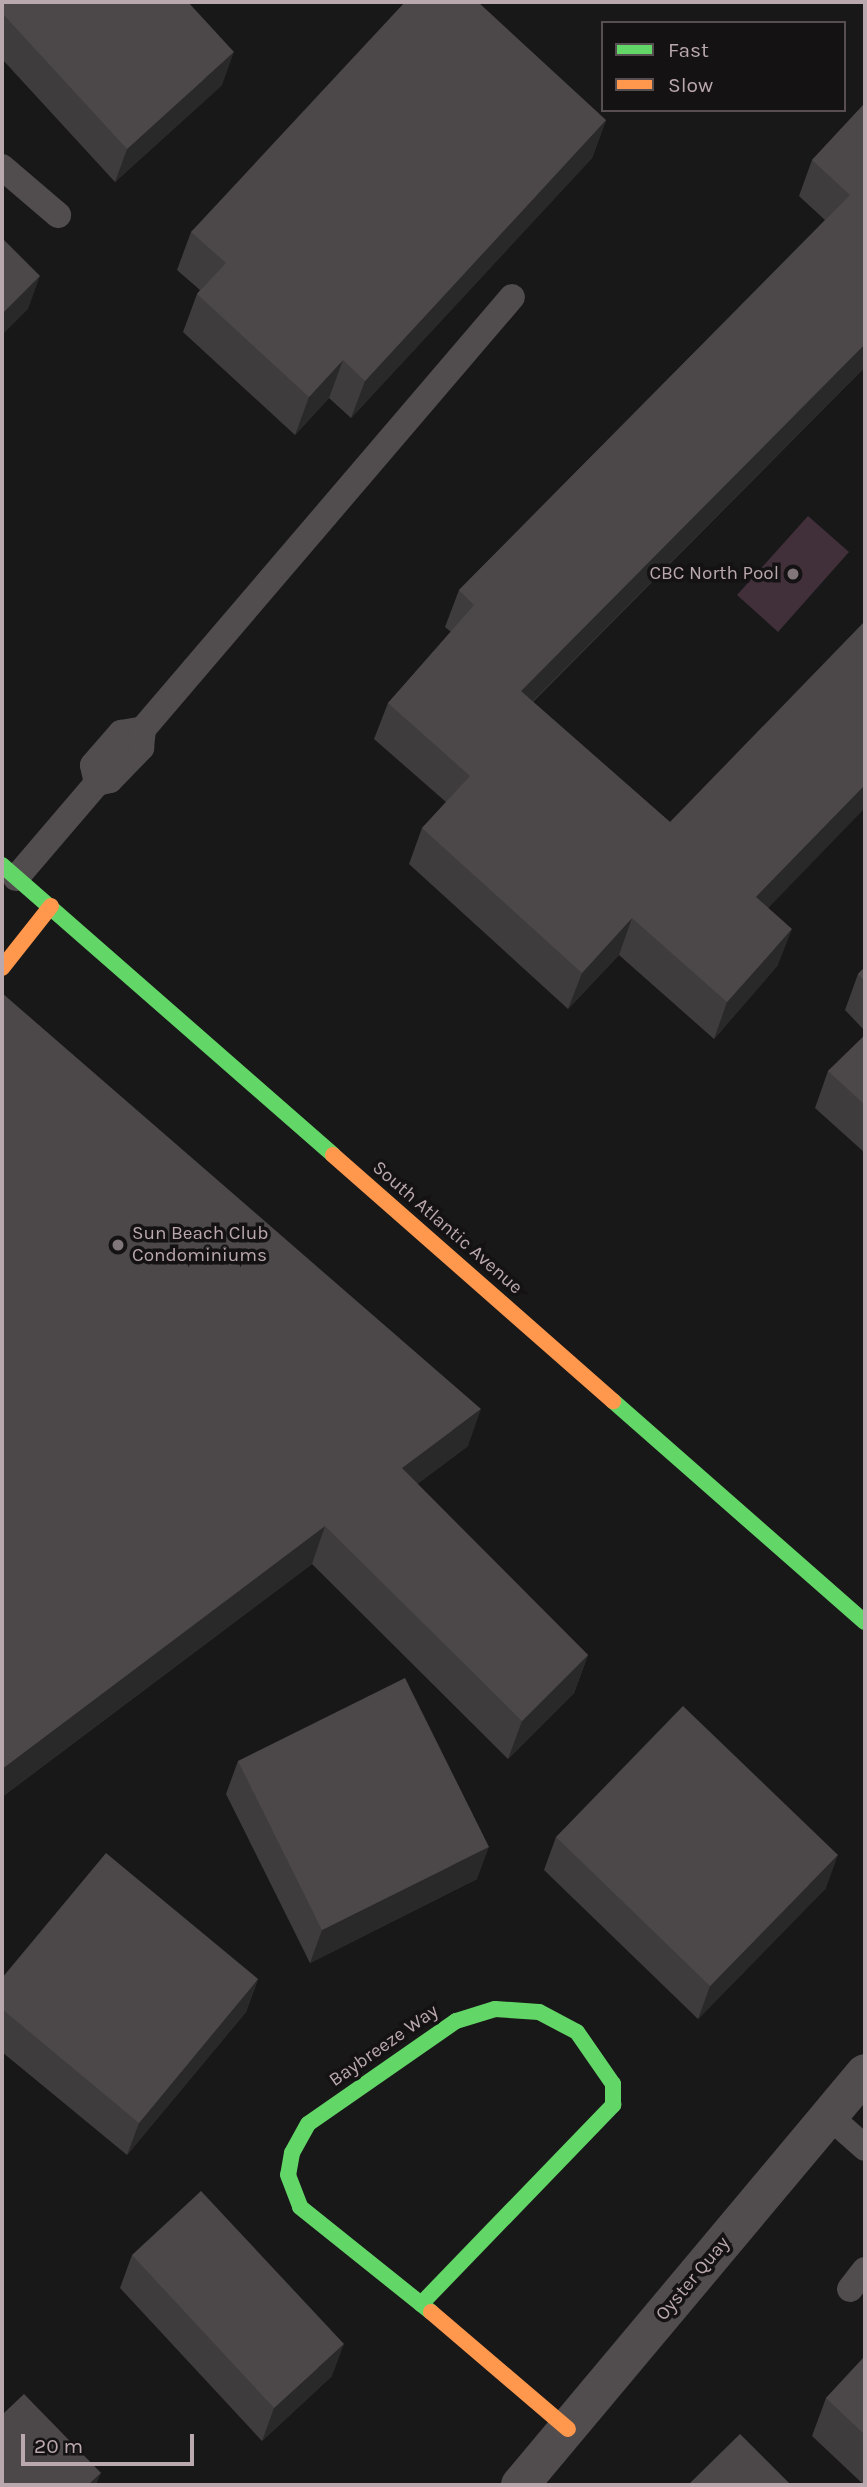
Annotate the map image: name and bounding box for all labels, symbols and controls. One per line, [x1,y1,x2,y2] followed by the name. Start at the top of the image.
[601,21,846,112] legend
[668,38,709,62] text: Fast
[668,73,713,97] text: Slow
[649,563,779,585] place label: CBC North Pool
[785,566,801,582] marker: CBC North Pool
[367,1157,527,1299] street label: South Atlantic Avenue
[132,1223,269,1267] place label: Sun Beach Club Condominiums
[110,1237,126,1253] marker: Sun Beach Club Condominiums
[325,2000,443,2092] street label: Baybreeze Way
[651,2232,735,2326] street label: Oyster Quay
[24,2420,198,2464] scale bar
[34,2434,83,2458] text: 20 m

